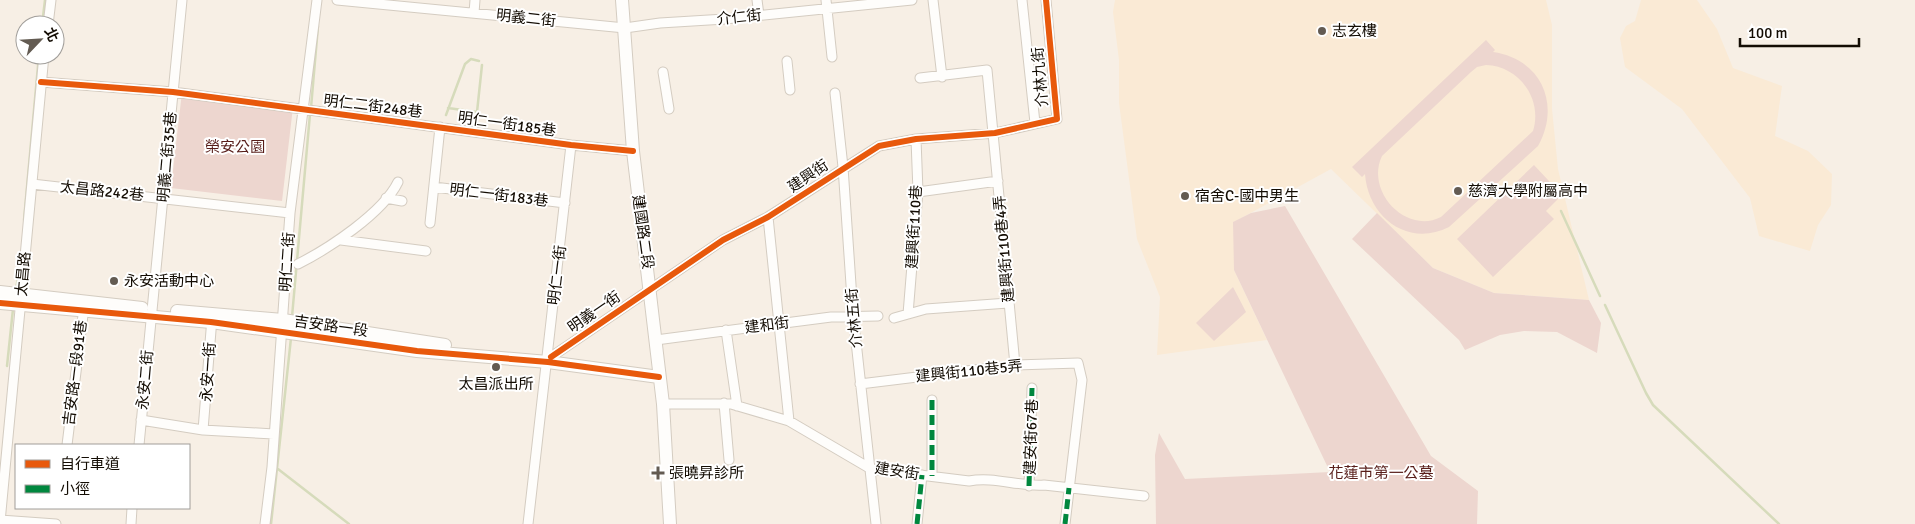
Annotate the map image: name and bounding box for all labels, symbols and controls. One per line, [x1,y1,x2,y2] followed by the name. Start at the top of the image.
[495,6,557,30] street label: 明義二街
[716,6,762,28] street label: 介仁街
[15,15,65,65] north arrow
[1740,15,1859,47] scale bar
[1332,22,1377,40] place label: 志玄樓
[1748,24,1788,42] text: 100 m
[41,25,62,45] text: 北
[1316,25,1328,37] marker: 志玄樓
[1028,46,1052,108] street label: 介林九街
[323,91,423,121] street label: 明仁二街248巷
[457,108,557,140] street label: 明仁一街185巷
[154,111,180,203] street label: 明義二街35巷
[205,138,265,156] park label: 榮安公園
[784,156,832,196] street label: 建興街
[59,178,145,204] street label: 太昌路242巷
[449,180,549,210] street label: 明仁一街183巷
[1468,182,1588,200] place label: 慈濟大學附屬高中
[903,184,925,270] street label: 建興街110巷
[1452,185,1464,197] marker: 慈濟大學附屬高中
[1195,187,1299,205] place label: 宿舍C-國中男生
[1179,190,1191,202] marker: 宿舍C-國中男生
[629,194,657,270] street label: 建國路二段
[990,195,1018,303] street label: 建興街110巷4弄
[276,231,298,293] street label: 明仁二街
[544,244,570,306] street label: 明仁一街
[12,251,34,297] street label: 太昌路
[124,272,214,290] place label: 永安活動中心
[108,275,120,287] marker: 永安活動中心
[564,287,624,337] street label: 明義一街
[842,287,866,349] street label: 介林五街
[293,312,369,340] street label: 吉安路一段
[744,313,790,337] street label: 建和街
[60,319,90,427] street label: 吉安路一段91巷
[197,341,219,403] street label: 永安一街
[133,349,157,411] street label: 永安二街
[915,356,1023,386] street label: 建興街110巷5弄
[490,361,502,373] marker: 太昌派出所
[458,375,534,393] place label: 太昌派出所
[1021,399,1041,475] street label: 建安街67巷
[15,444,190,509] legend
[60,455,120,473] text: 自行車道
[873,459,921,483] street label: 建安街
[669,464,744,482] place label: 張曉昇診所
[1328,464,1434,482] park label: 花蓮市第一公墓
[651,466,665,480] marker: 張曉昇診所
[60,480,90,498] text: 小徑

